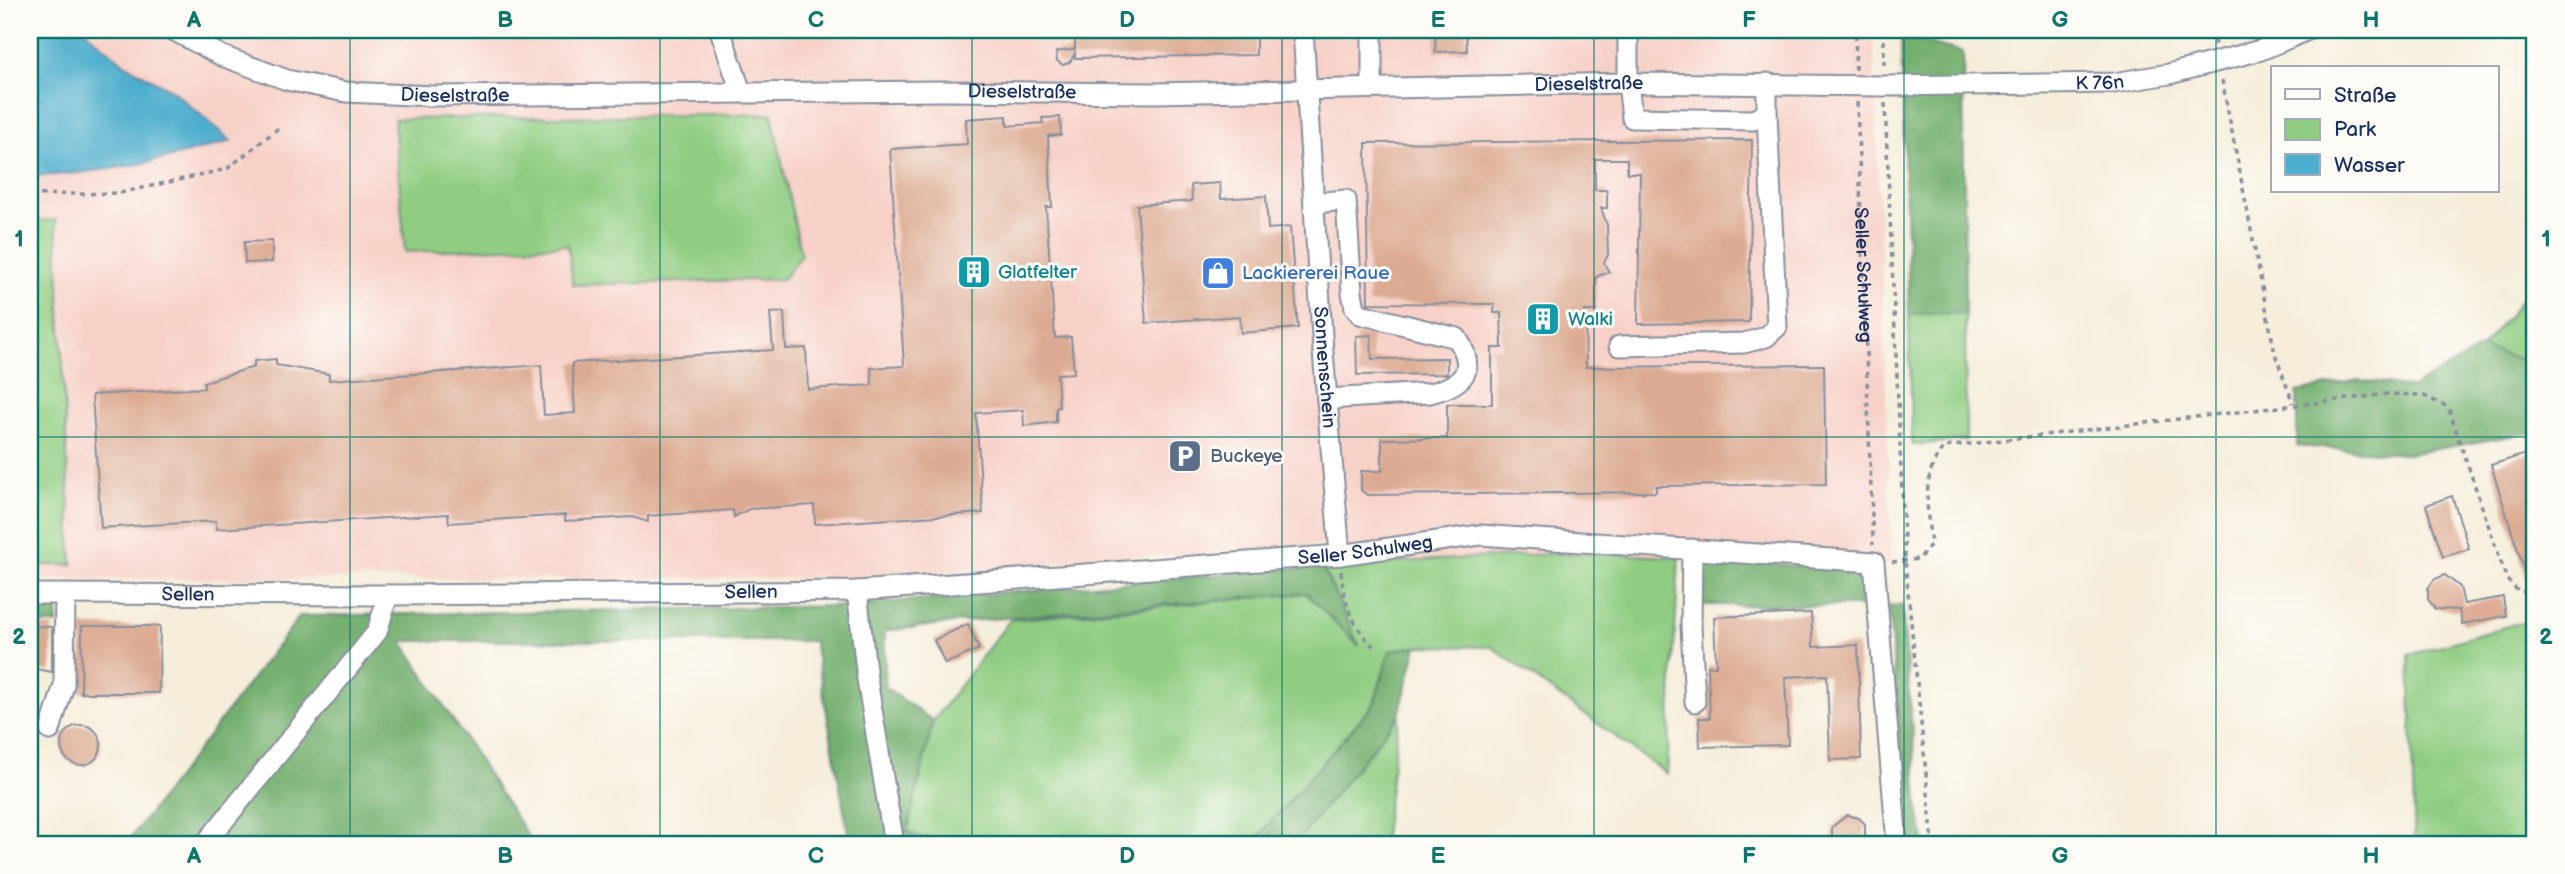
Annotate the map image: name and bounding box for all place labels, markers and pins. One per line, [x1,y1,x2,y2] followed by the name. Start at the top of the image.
[955,253,993,291] building icon: Glatfelter
[1199,254,1237,292] shop icon: Lackiererei Raue
[998,261,1078,284] place label: Glatfelter
[1242,262,1389,285] place label: Lackiererei Raue
[1524,300,1562,338] building icon: Walki
[1568,308,1613,331] place label: Walki
[1166,437,1204,475] parking icon: Buckeye
[1210,445,1282,468] place label: Buckeye

